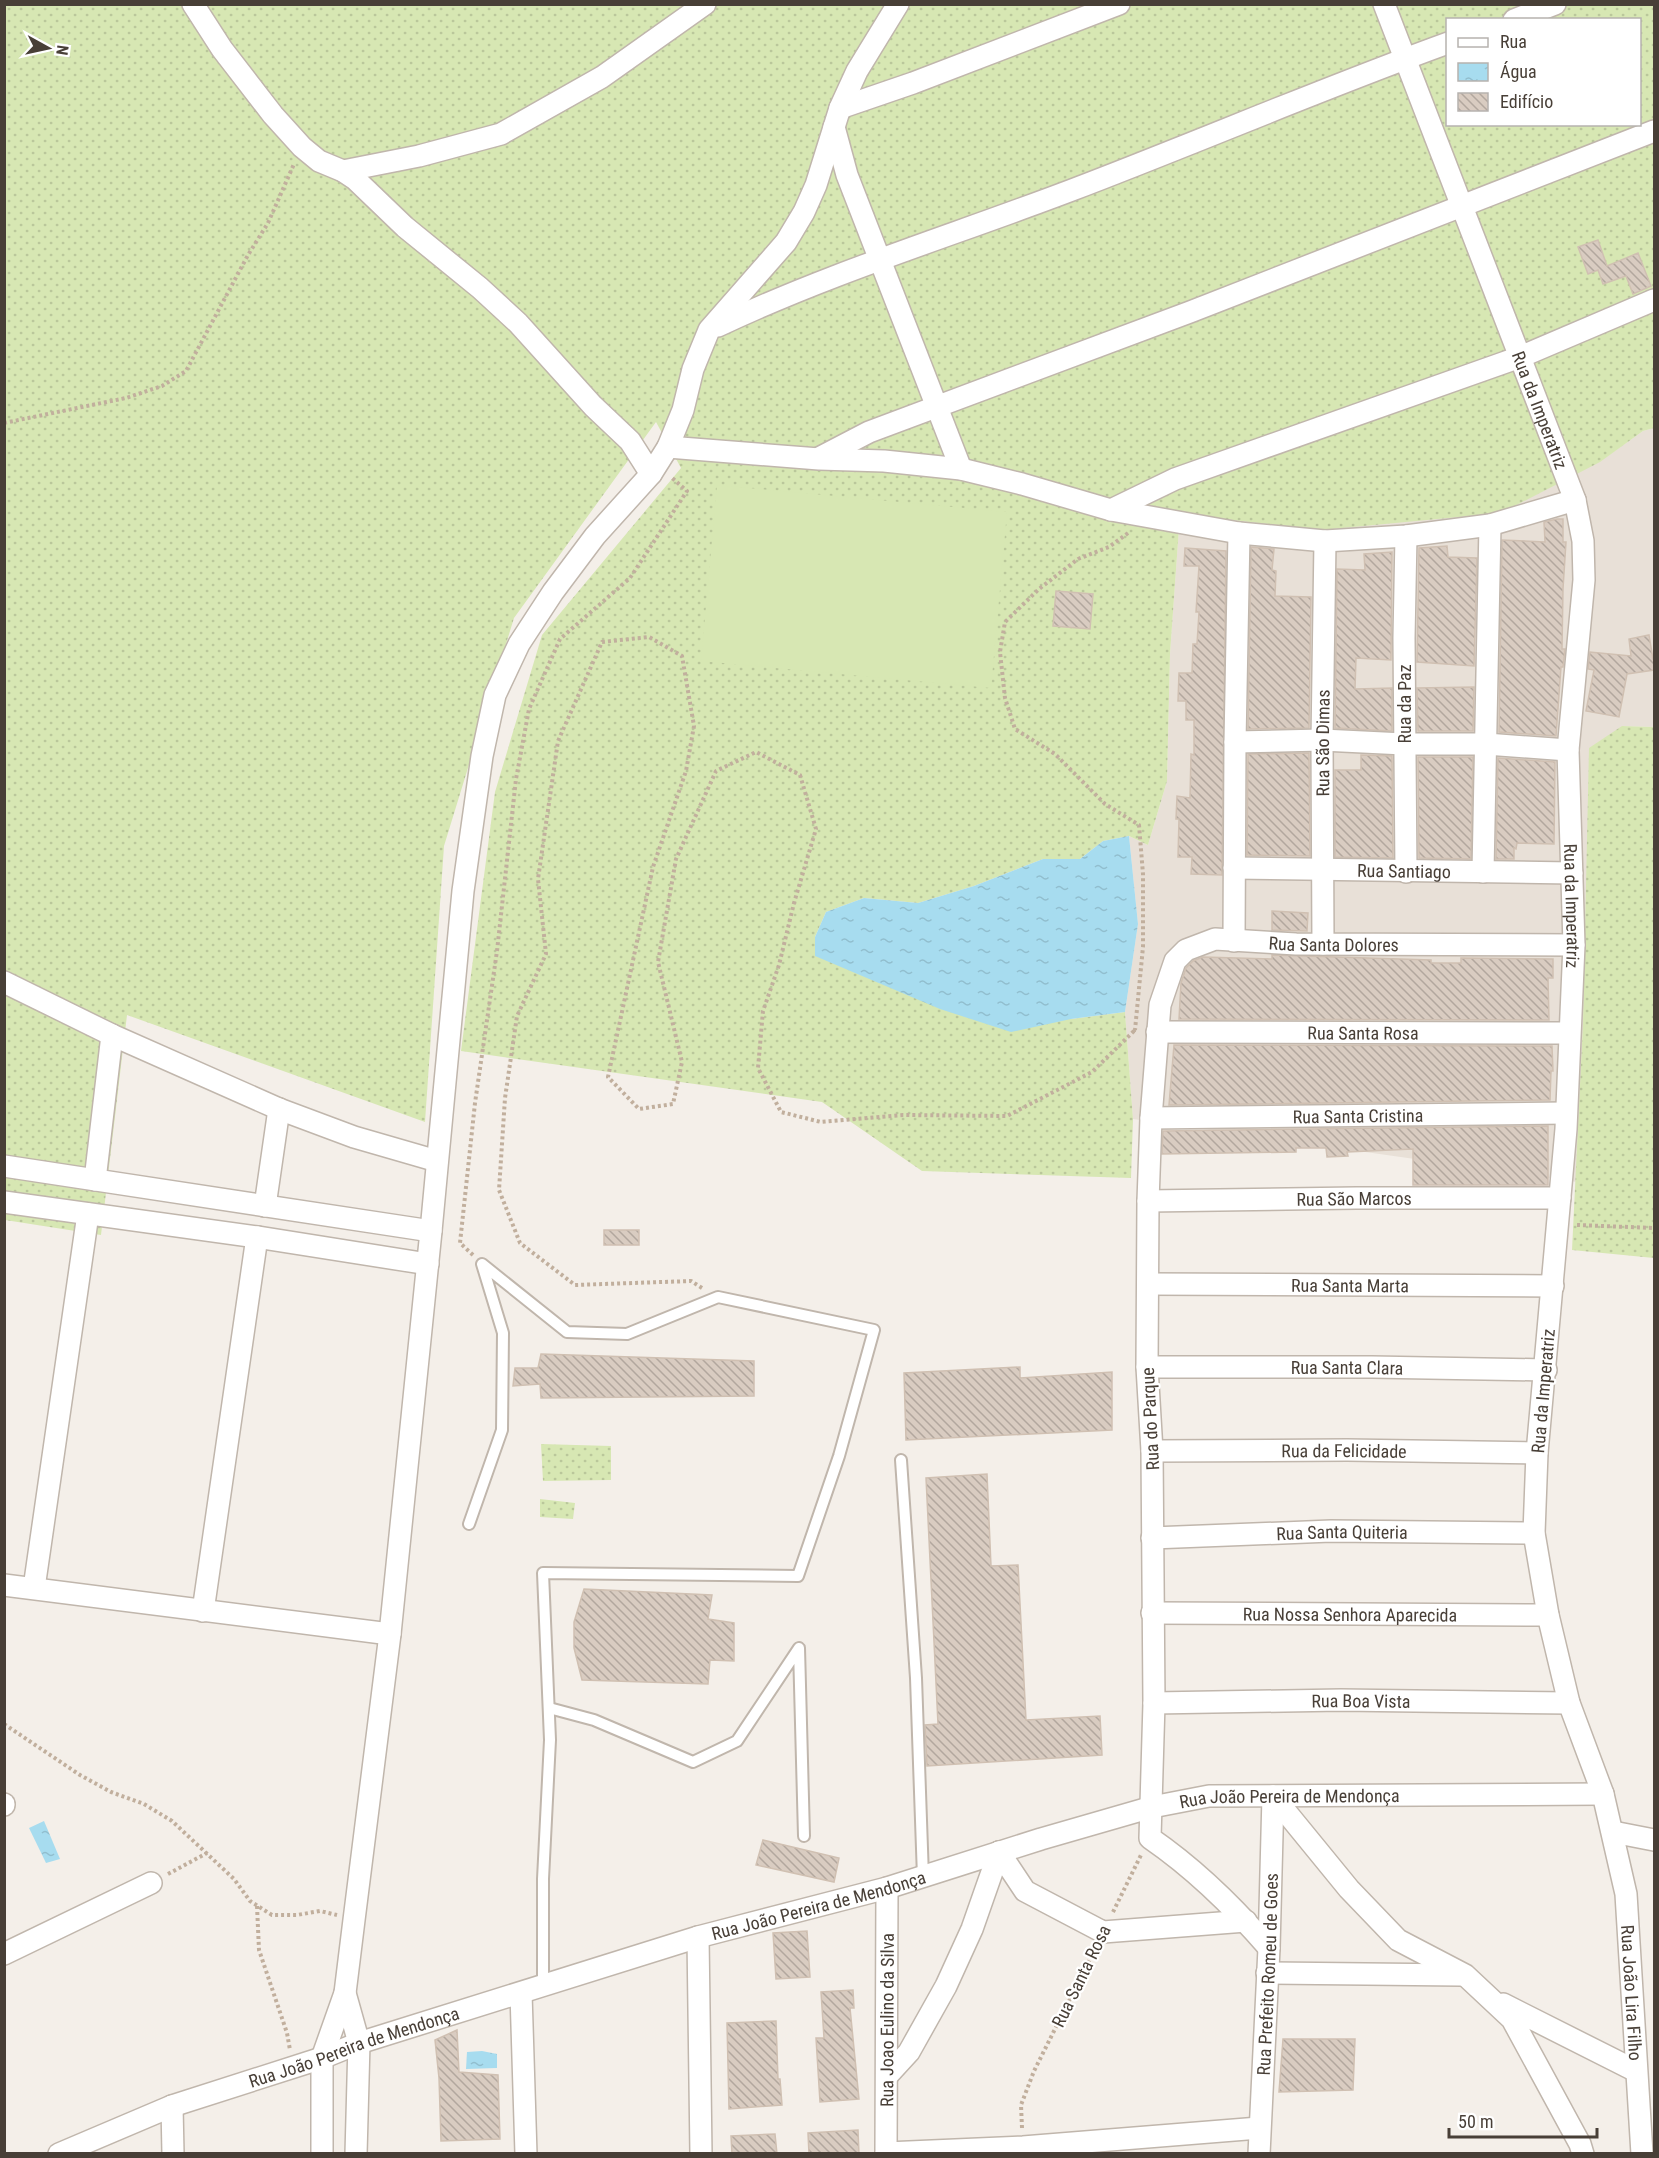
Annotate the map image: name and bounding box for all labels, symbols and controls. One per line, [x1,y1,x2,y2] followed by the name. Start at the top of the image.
[18,18,78,78] north arrow
[1446,18,1641,126] legend
[1500,31,1527,52] text: Rua
[52,44,72,56] text: N
[1500,61,1537,82] text: Água
[1500,91,1553,112] text: Edifício
[1508,348,1573,472] street label: Rua da Imperatriz
[1394,664,1415,744] street label: Rua da Paz
[1311,689,1333,797] street label: Rua São Dimas
[1560,843,1585,969] street label: Rua da Imperatriz
[1357,859,1451,882] street label: Rua Santiago
[1268,932,1399,955] street label: Rua Santa Dolores
[1307,1022,1419,1043] street label: Rua Santa Rosa
[1293,1104,1423,1127] street label: Rua Santa Cristina
[1296,1188,1412,1209] street label: Rua São Marcos
[1291,1274,1409,1296] street label: Rua Santa Marta
[1527,1328,1559,1454] street label: Rua da Imperatriz
[1291,1357,1403,1378] street label: Rua Santa Clara
[1137,1367,1163,1471] street label: Rua do Parque
[1281,1439,1407,1461] street label: Rua da Felicidade
[1276,1520,1408,1544] street label: Rua Santa Quiteria
[1243,1603,1457,1625] street label: Rua Nossa Senhora Aparecida
[1311,1689,1411,1711] street label: Rua Boa Vista
[1177,1785,1400,1812] street label: Rua João Pereira de Mendonça
[709,1866,928,1944] street label: Rua João Pereira de Mendonça
[1252,1873,1281,2076] street label: Rua Prefeito Romeu de Goes
[1047,1921,1115,2031] street label: Rua Santa Rosa
[1617,1924,1647,2061] street label: Rua João Lira Filho
[876,1933,897,2107] street label: Rua Joao Eulino da Silva
[246,2002,462,2091] street label: Rua João Pereira de Mendonça
[1449,2101,1598,2139] scale bar
[1458,2111,1493,2132] text: 50 m

